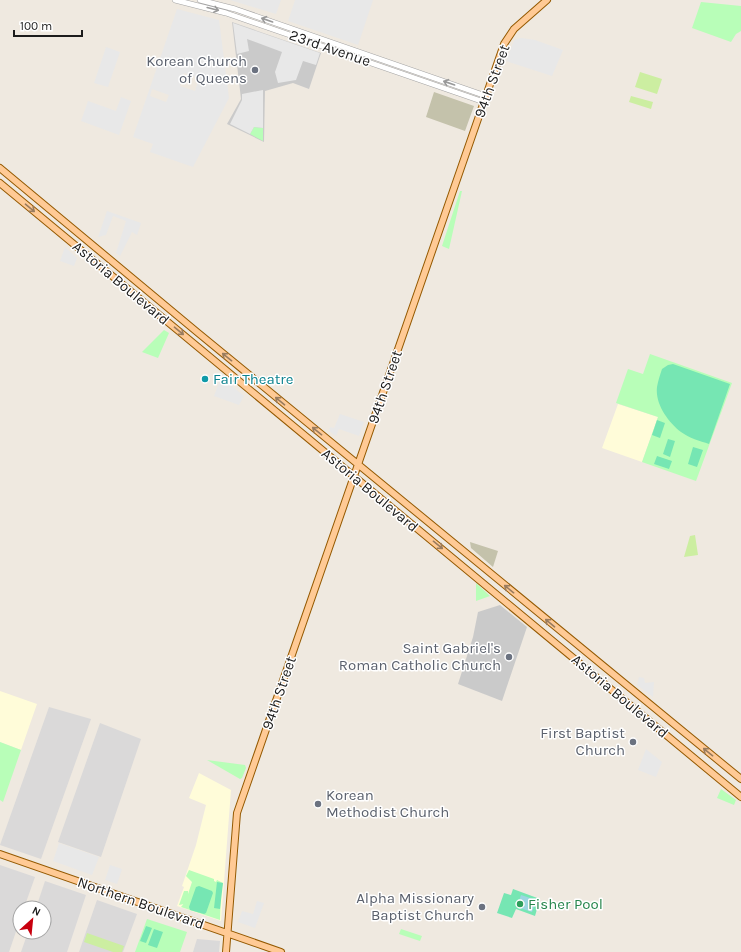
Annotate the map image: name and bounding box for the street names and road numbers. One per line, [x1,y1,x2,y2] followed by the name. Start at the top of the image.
[287,26,373,70] street label: 23rd Avenue
[470,42,514,120] street label: 94th Street
[69,237,173,329] street label: Astoria Boulevard
[364,348,406,426] street label: 94th Street
[318,444,422,536] street label: Astoria Boulevard
[568,650,672,742] street label: Astoria Boulevard
[258,654,300,732] street label: 94th Street
[75,873,207,933] street label: Northern Boulevard

